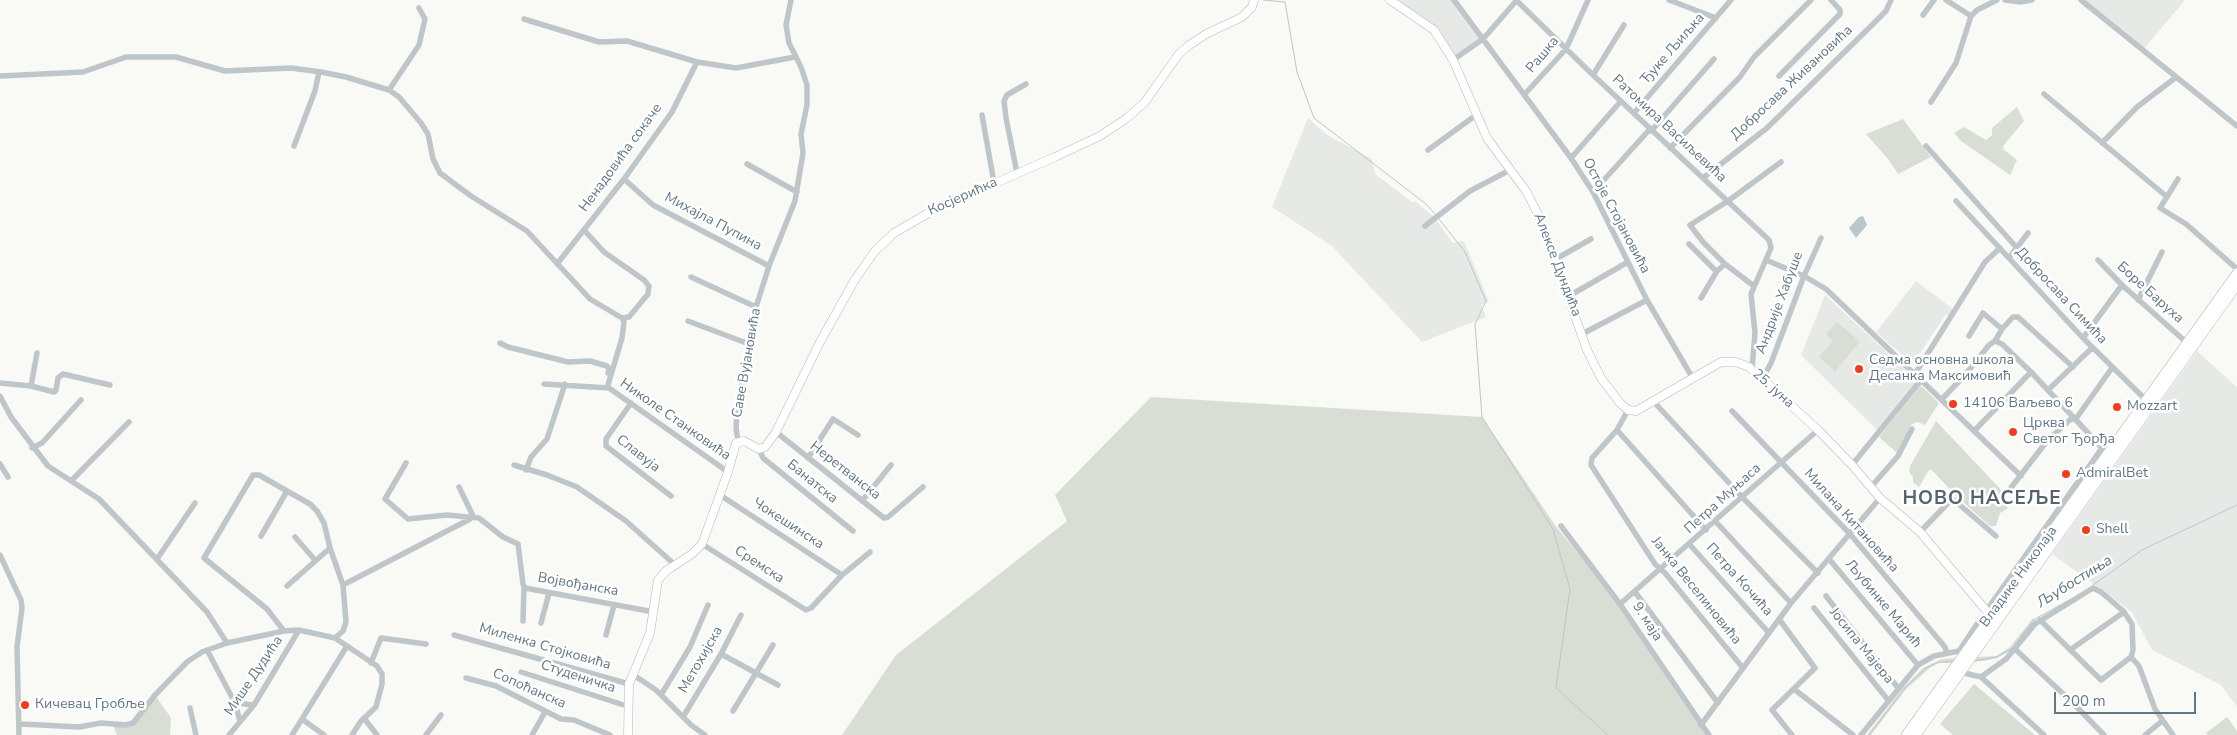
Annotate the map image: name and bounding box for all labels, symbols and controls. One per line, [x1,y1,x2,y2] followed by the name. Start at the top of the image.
[1638,10,1708,88] street label: Ђуке Љиљка
[1728,22,1856,144] street label: Добросава Живановића
[1523,33,1563,77] street label: Рашка
[1608,72,1730,186] street label: Ратомира Васиљевића
[576,100,666,216] street label: Ненадовића сокаче
[1578,155,1654,277] street label: Остоје Стојановића
[926,174,1000,220] street label: Косјерићка
[661,189,765,255] street label: Михајла Пупина
[1530,211,1584,319] street label: Алексе Дундића
[2012,244,2110,348] street label: Добросава Симића
[1753,249,1807,357] street label: Андрије Хабуше
[2113,259,2187,327] street label: Боре Баруха
[729,307,765,419] street label: Саве Вујановића
[1869,353,2014,386] place label: Седма основна школа Десанка Максимовић
[1853,363,1865,375] marker: Седма основна школа Десанка Максимовић
[1749,366,1797,412] street label: 25. јуна
[616,375,734,465] street label: Николе Станковића
[1963,396,2073,412] place label: 14106 Ваљево 6
[1947,398,1959,410] marker: 14106 Ваљево 6
[2127,399,2177,415] place label: Mozzart
[2111,401,2123,413] marker: Mozzart
[2023,416,2115,448] place label: Црква Светог Ђорђа
[2007,426,2019,438] marker: Црква Светог Ђорђа
[613,432,663,476] street label: Славуја
[806,438,884,504] street label: Неретванска
[783,457,841,507] street label: Банатска
[1681,460,1765,538] street label: Петра Муњаса
[1800,466,1902,576] street label: Милана Китановића
[2076,466,2148,482] place label: AdmiralBet
[2060,468,2072,480] marker: AdmiralBet
[1901,488,2063,510] district label: НОВО НАСЕЉЕ
[749,495,827,553] street label: Чокешинска
[2096,522,2128,538] place label: Shell
[1977,523,2061,631] street label: Владике Николаја
[2080,524,2092,536] marker: Shell
[1647,534,1745,648] street label: Јанка Веселиновића
[1702,540,1776,620] street label: Петра Кочића
[731,543,787,587] street label: Сремска
[2034,552,2116,612] water label: Љубостиња
[1841,556,1925,652] street label: Љубинке Марић
[536,570,620,600] street label: Војвођанска
[1628,599,1666,645] street label: 9. маја
[1825,605,1897,687] street label: Јосипа Мајера
[477,620,613,674] street label: Миленка Стојковића
[675,624,727,696] street label: Метохијска
[221,633,287,719] street label: Мише Дудића
[538,657,618,697] street label: Студеничка
[490,665,568,713] street label: Сопоћанска
[2057,682,2200,714] scale bar
[2062,691,2106,711] text: 200 m
[35,697,145,713] place label: Кичевац Гробље
[19,699,31,711] marker: Кичевац Гробље

